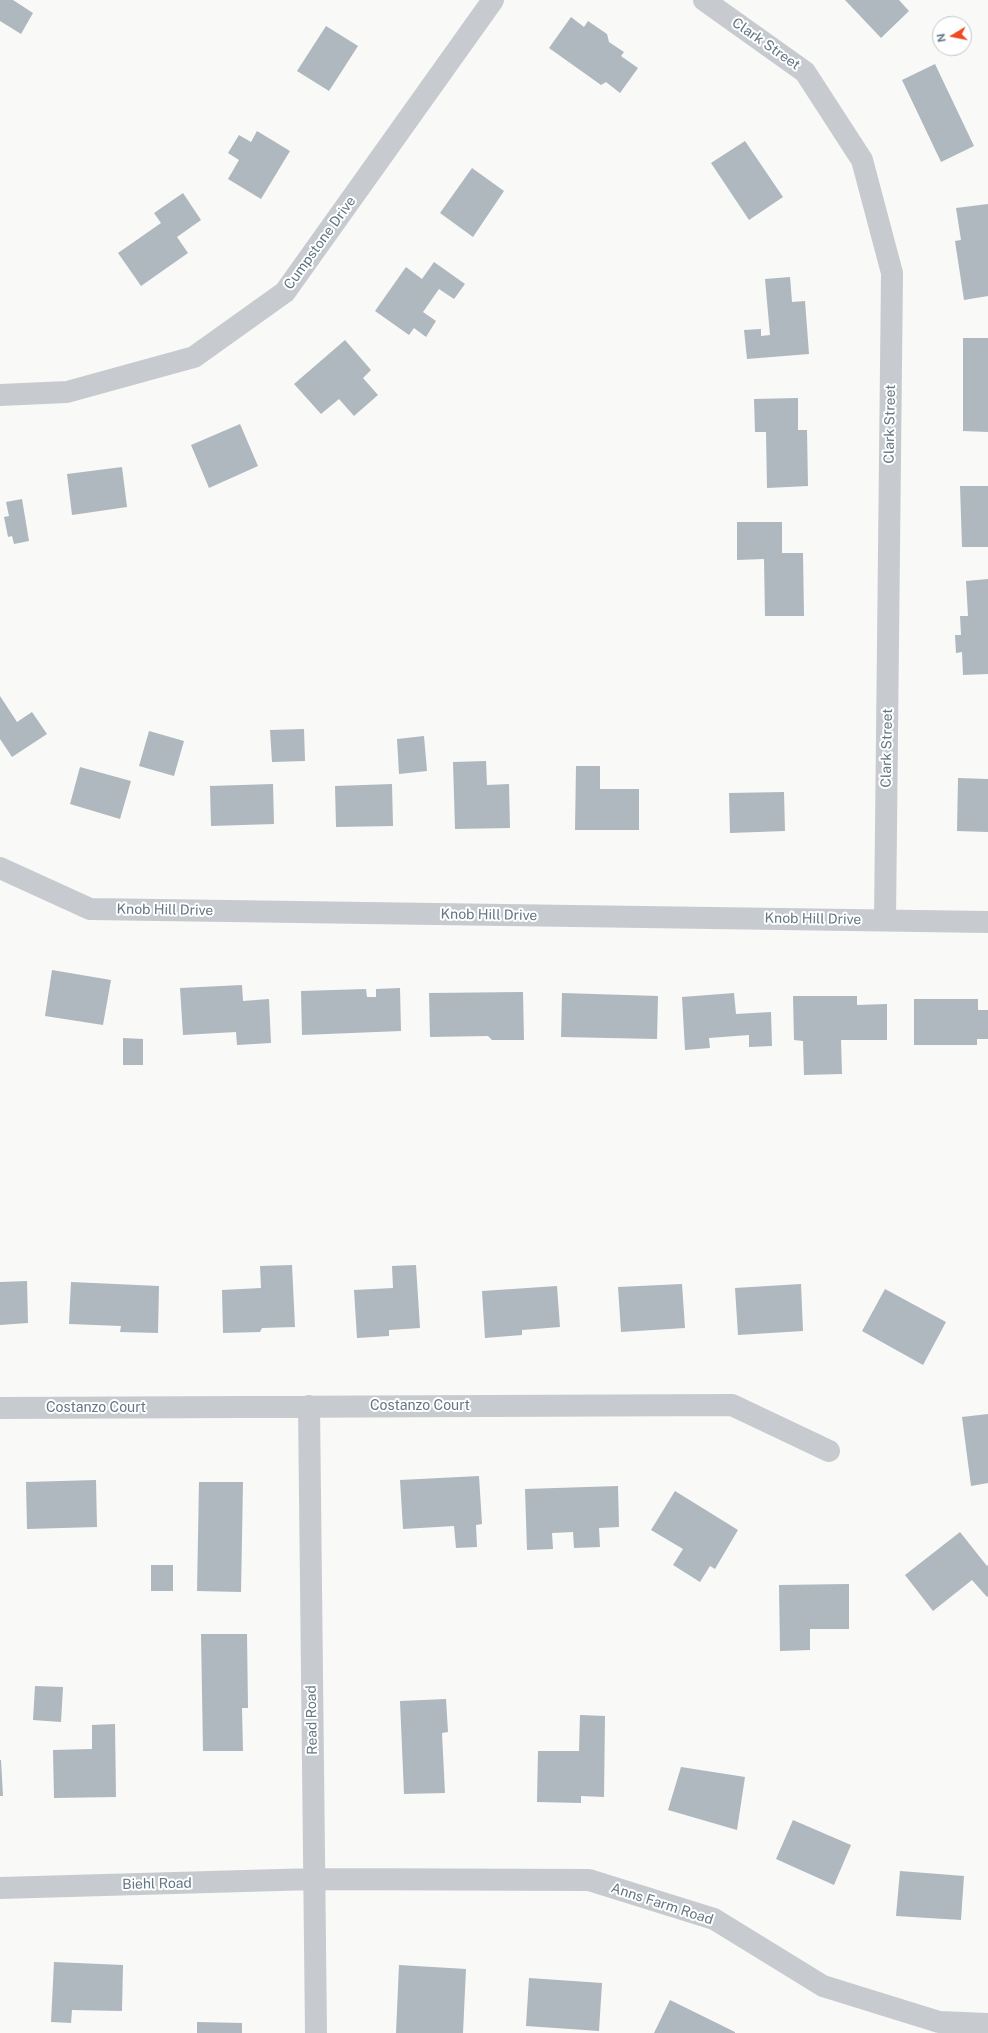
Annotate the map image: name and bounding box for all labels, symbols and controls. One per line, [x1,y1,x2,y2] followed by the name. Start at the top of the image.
[729,14,803,74] street label: Clark Street
[932,16,972,56] north arrow
[935,33,948,43] text: N
[281,193,359,293] street label: Cumpstone Drive
[881,384,899,464] street label: Clark Street
[878,708,896,788] street label: Clark Street
[116,901,214,919] street label: Knob Hill Drive
[440,906,538,924] street label: Knob Hill Drive
[764,910,862,928] street label: Knob Hill Drive
[370,1398,470,1414] street label: Costanzo Court
[46,1400,146,1416] street label: Costanzo Court
[303,1685,321,1755] street label: Read Road
[122,1875,192,1893] street label: Biehl Road
[609,1880,715,1928] street label: Anns Farm Road

